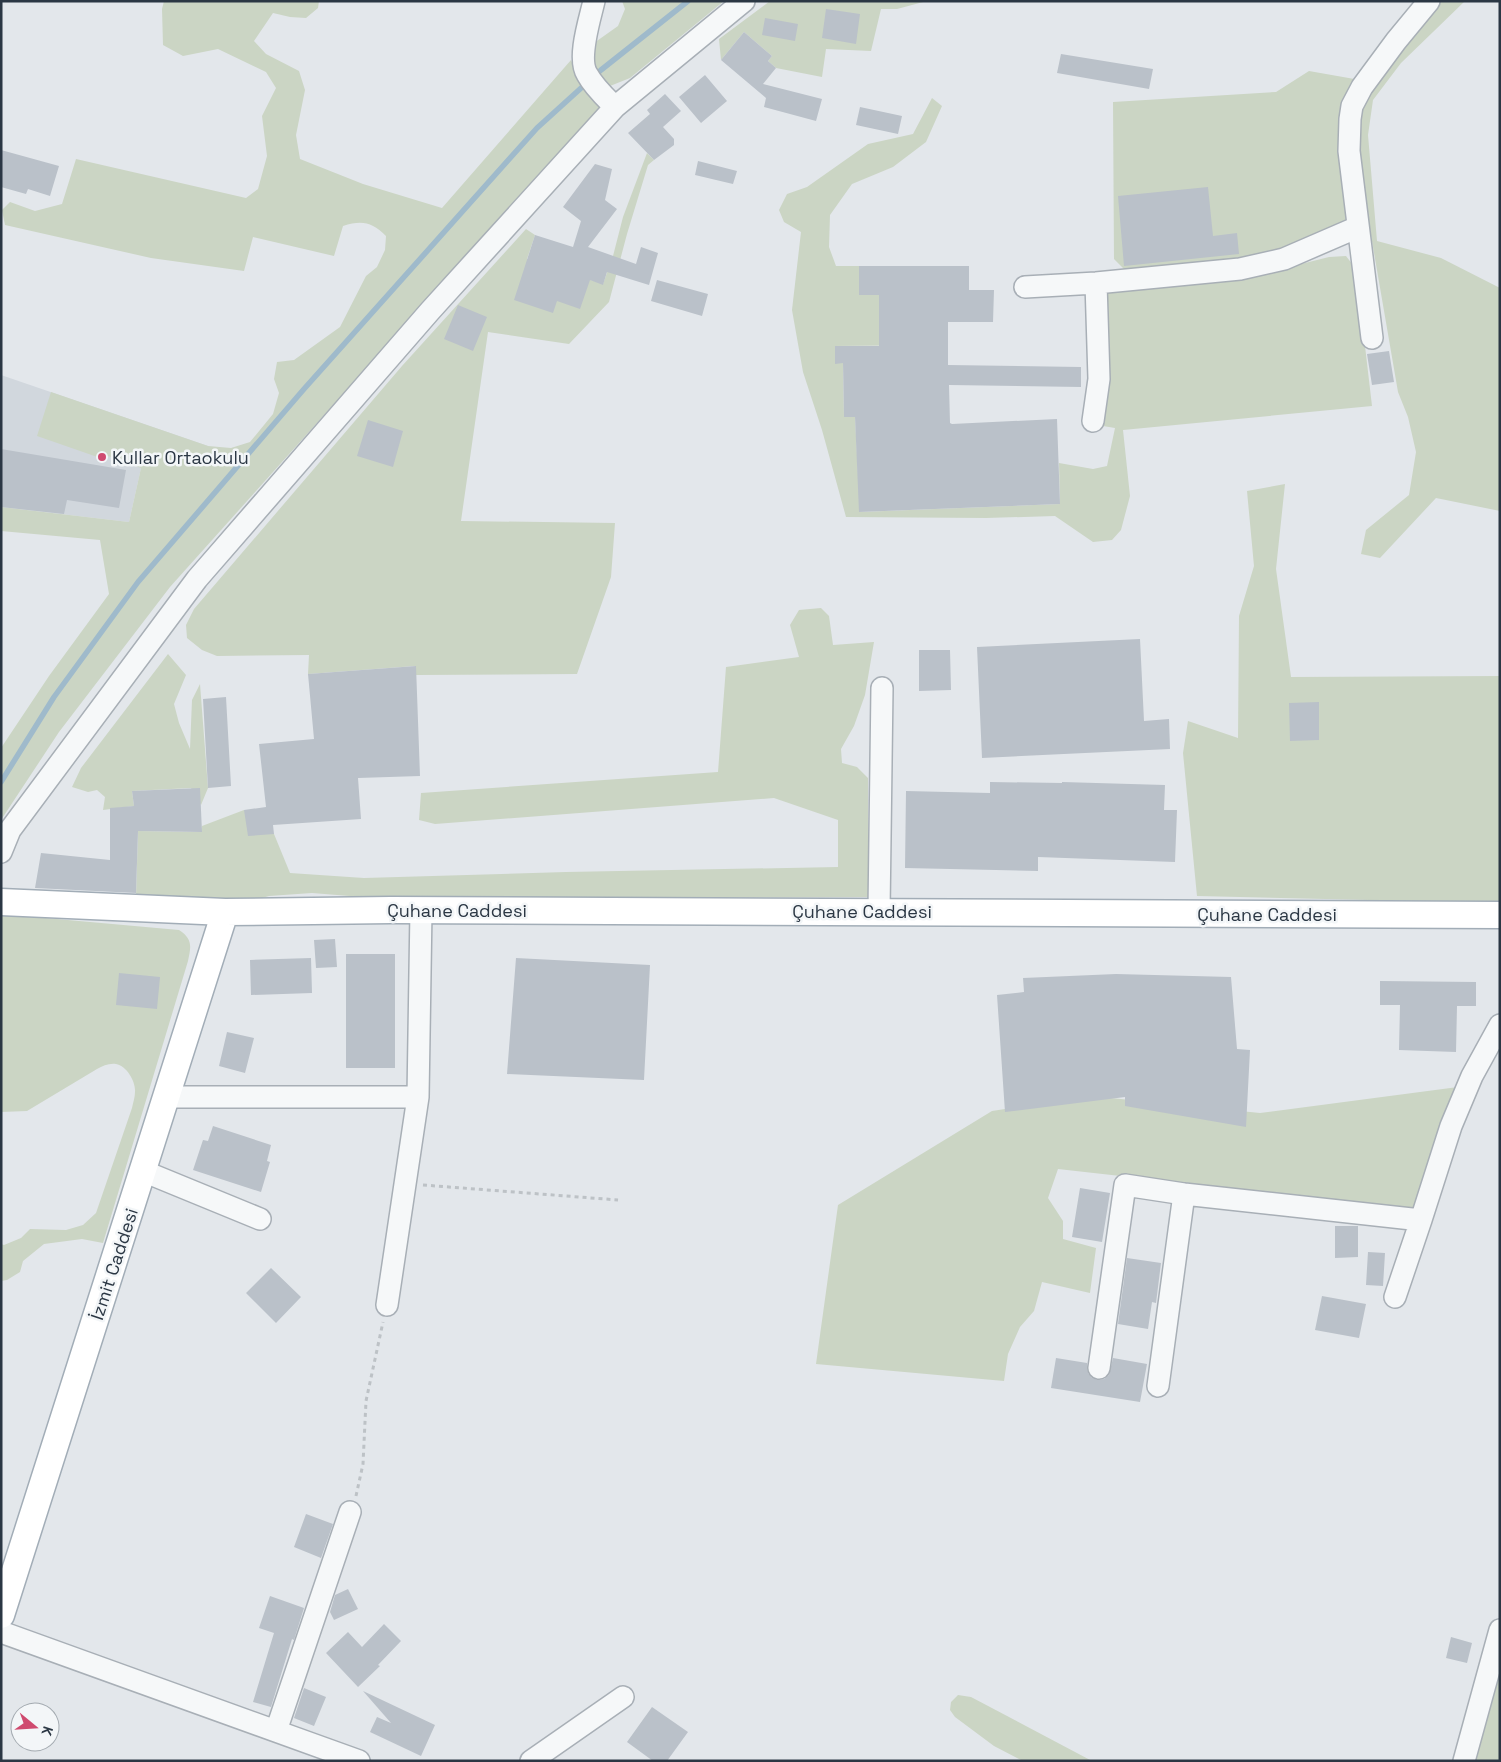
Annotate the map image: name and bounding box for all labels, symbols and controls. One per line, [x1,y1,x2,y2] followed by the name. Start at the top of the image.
[112,446,249,469] place label: Kullar Ortaokulu
[96,451,108,463] marker: Kullar Ortaokulu
[387,899,527,922] street label: Çuhane Caddesi
[792,900,932,923] street label: Çuhane Caddesi
[1197,903,1337,926] street label: Çuhane Caddesi
[85,1205,143,1323] street label: İzmit Caddesi
[10,1702,60,1752] north arrow
[37,1724,57,1738] text: K

